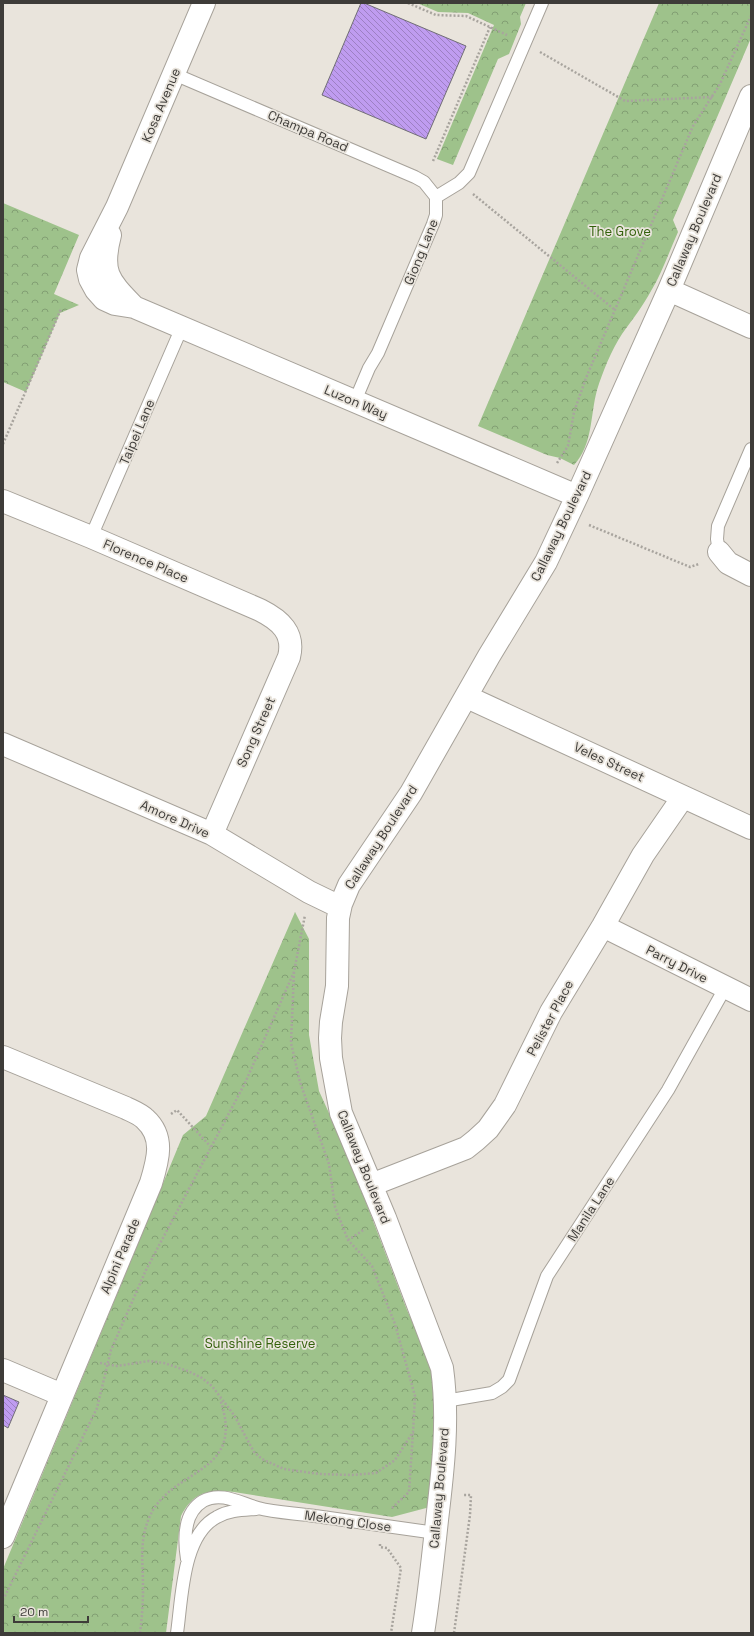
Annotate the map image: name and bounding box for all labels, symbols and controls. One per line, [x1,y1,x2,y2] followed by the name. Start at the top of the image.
[138,65,184,145] street label: Kosa Avenue
[265,106,351,156] street label: Champa Road
[663,171,725,289] street label: Callaway Boulevard
[400,217,442,287] street label: Giong Lane
[589,223,651,240] park label: The Grove
[322,381,390,423] street label: Luzon Way
[116,396,158,468] street label: Taipei Lane
[527,468,595,584] street label: Callaway Boulevard
[101,535,191,587] street label: Florence Place
[233,694,279,770] street label: Song Street
[571,738,647,786] street label: Veles Street
[341,782,421,892] street label: Callaway Boulevard
[138,796,212,842] street label: Amore Drive
[643,941,711,987] street label: Parry Drive
[523,977,577,1059] street label: Pelister Place
[333,1108,395,1226] street label: Callaway Boulevard
[564,1173,618,1245] street label: Manila Lane
[96,1216,144,1296] street label: Alpini Parade
[205,1335,315,1352] park label: Sunshine Reserve
[425,1427,453,1549] street label: Callaway Boulevard
[304,1507,392,1535] street label: Mekong Close
[14,1598,88,1624] scale bar
[20,1604,48,1620] text: 20 m

